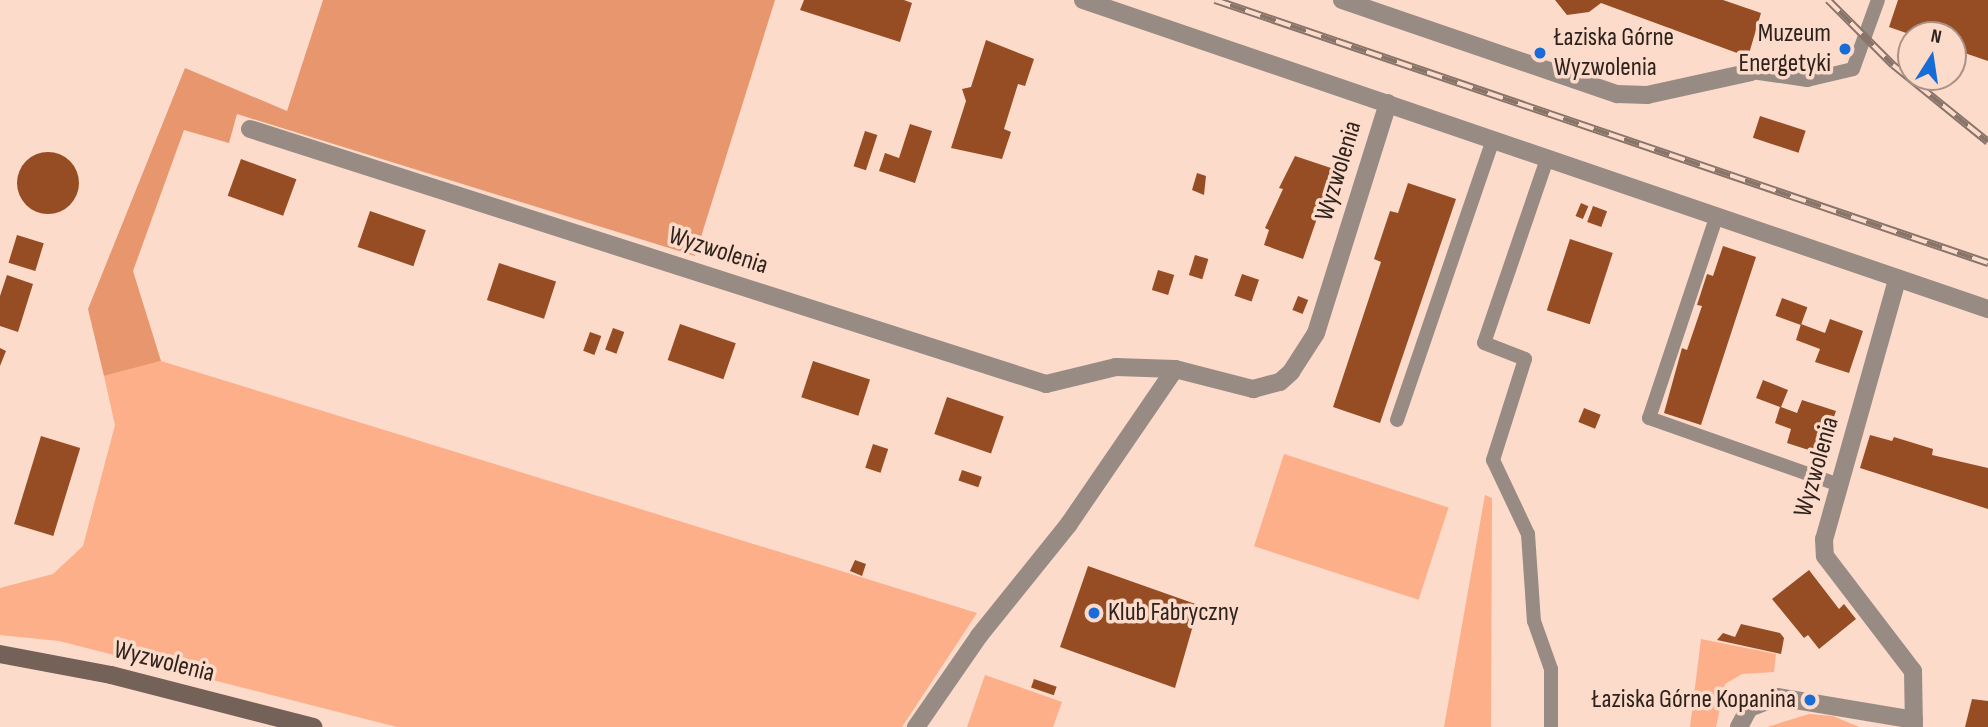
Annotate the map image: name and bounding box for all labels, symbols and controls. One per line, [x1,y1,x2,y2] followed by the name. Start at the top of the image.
[1739,18,1831,80] place label: Muzeum Energetyki
[1897,21,1967,91] north arrow
[1554,22,1674,84] place label: Łaziska Górne Wyzwolenia
[1929,25,1943,49] text: N
[1837,41,1853,57] marker: Muzeum Energetyki
[1532,45,1548,61] marker: Łaziska Górne Wyzwolenia
[1309,117,1369,225] street label: Wyzwolenia
[664,220,772,282] street label: Wyzwolenia
[1788,413,1846,521] street label: Wyzwolenia
[1108,597,1239,629] place label: Klub Fabryczny
[1086,605,1102,621] marker: Klub Fabryczny
[110,634,218,690] street label: Wyzwolenia
[1592,684,1796,716] place label: Łaziska Górne Kopanina
[1802,692,1818,708] marker: Łaziska Górne Kopanina

